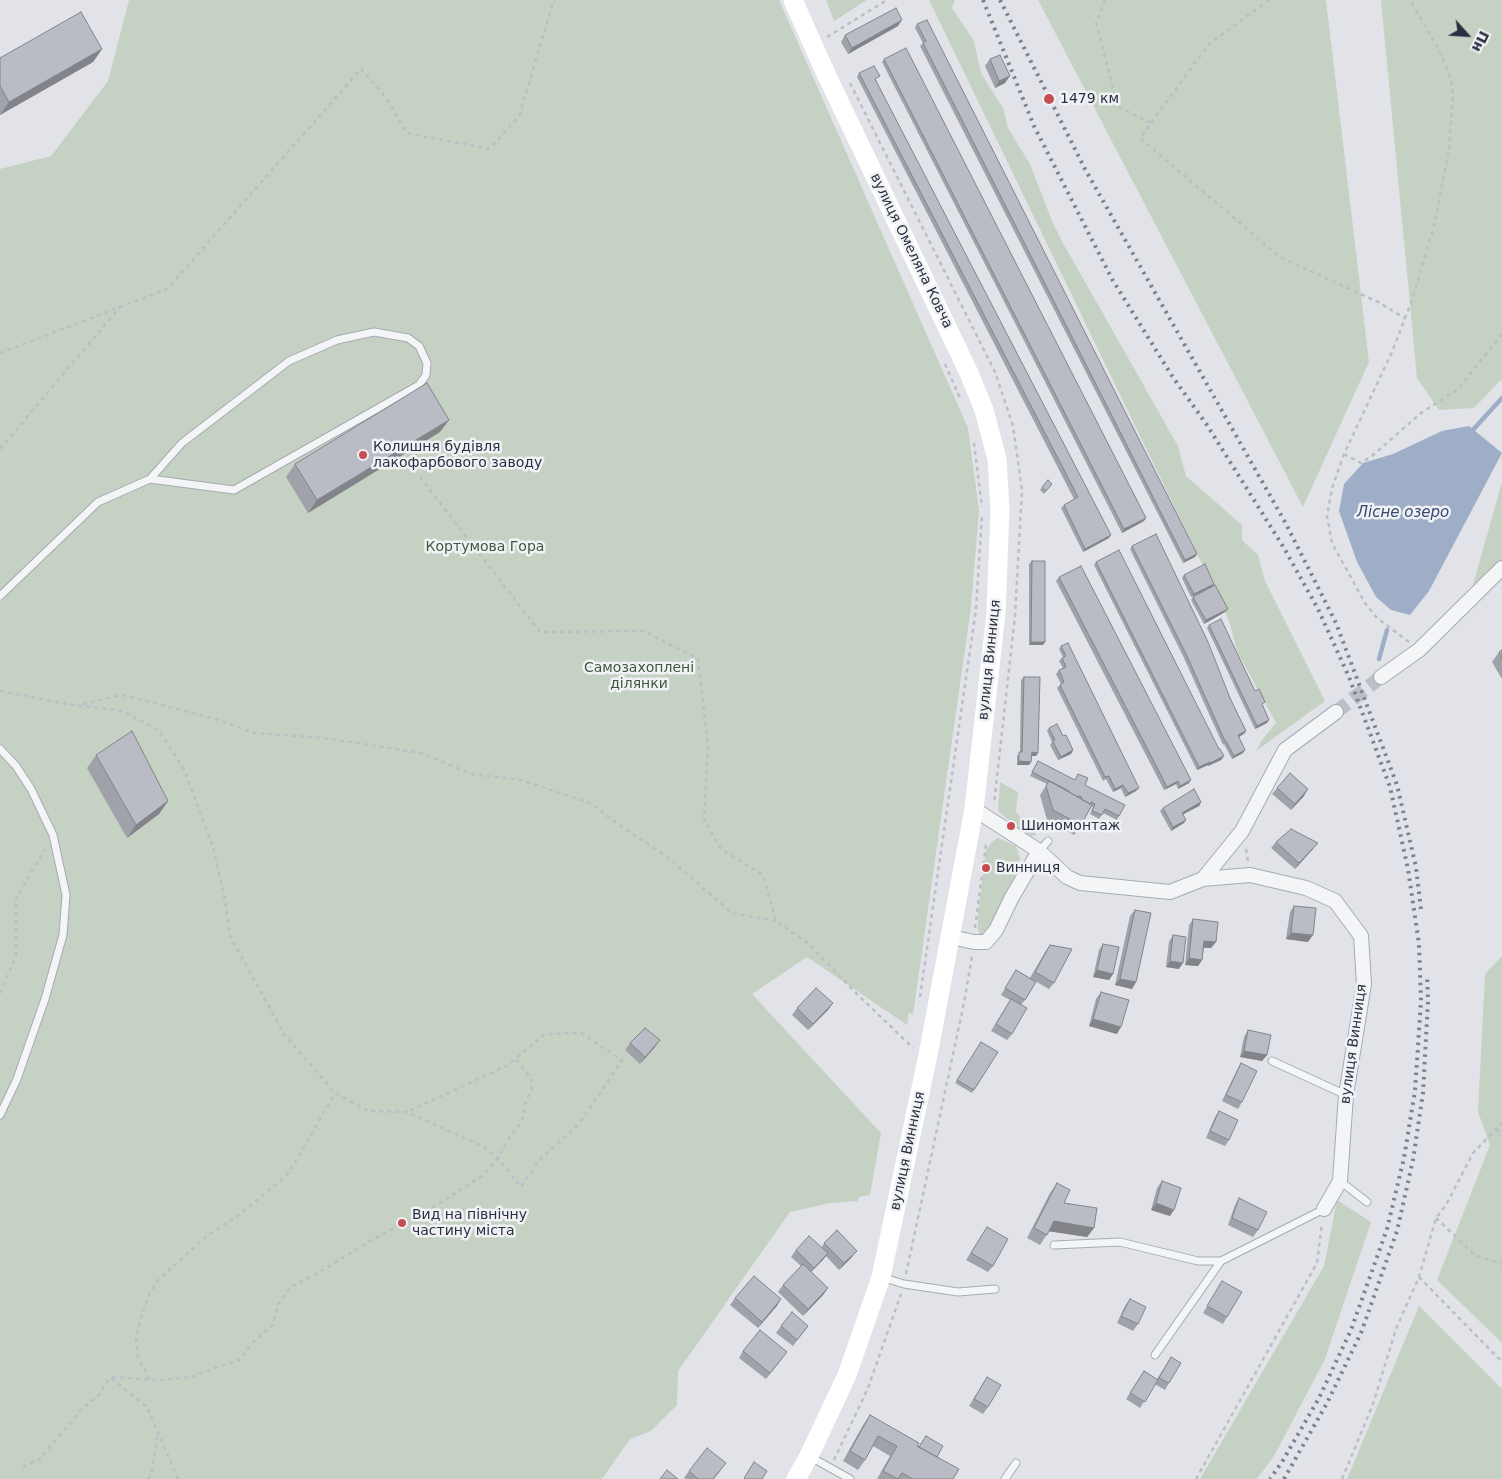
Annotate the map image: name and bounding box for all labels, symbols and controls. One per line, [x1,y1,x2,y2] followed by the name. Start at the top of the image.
[1442,10,1492,60] north arrow
[1469,28,1492,55] text: Пн
[1060,91,1119,107] place label: 1479 км
[1042,92,1056,106] marker: 1479 км
[866,171,956,331] street label: вулиця Омеляна Ковча
[373,439,542,472] place label: Колишня будівля лакофарбового заводу
[357,449,369,461] marker: Колишня будівля лакофарбового заводу
[1357,504,1449,522] water label: Лісне озеро
[426,539,544,555] park label: Кортумова Гора
[975,599,1005,721] street label: вулиця Винниця
[584,660,694,692] park label: Самозахоплені ділянки
[1021,818,1120,834] place label: Шиномонтаж
[1005,820,1017,832] marker: Шиномонтаж
[996,860,1060,876] place label: Винниця
[980,862,992,874] marker: Винниця
[1337,983,1371,1105] street label: вулиця Винниця
[887,1090,929,1212] street label: вулиця Винниця
[412,1207,527,1240] place label: Вид на північну частину міста
[396,1217,408,1229] marker: Вид на північну частину міста

